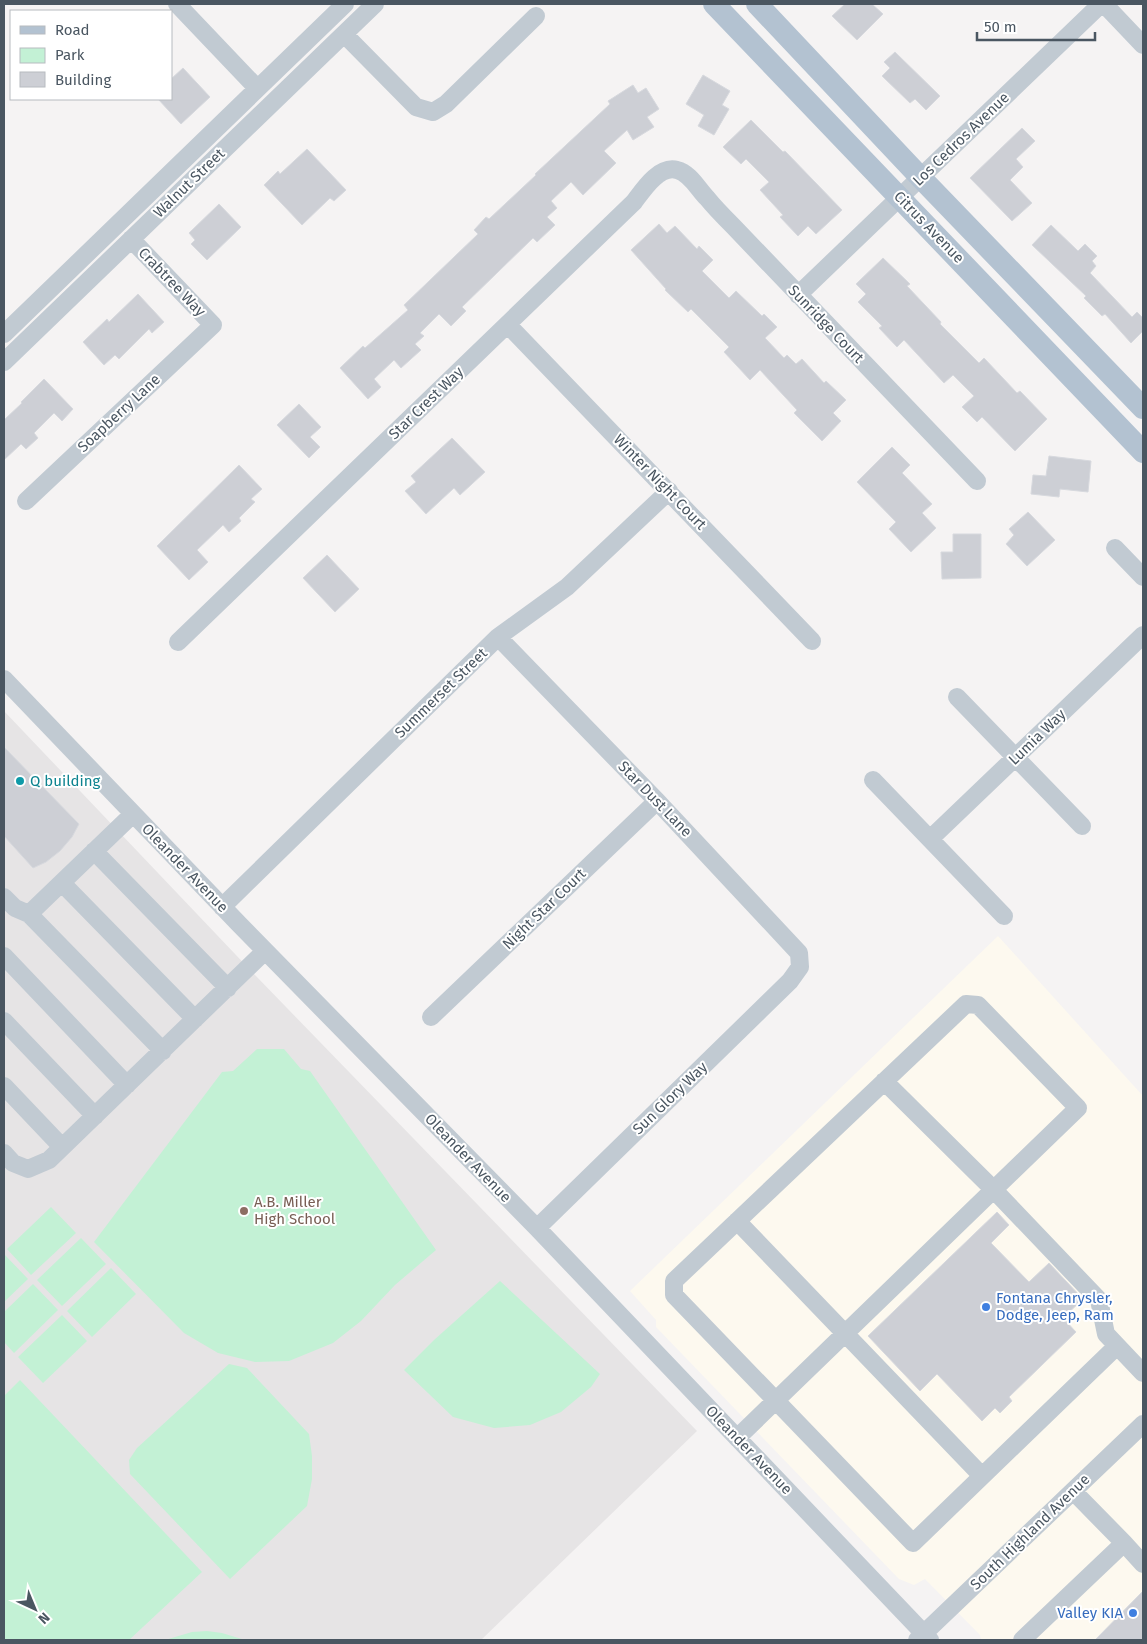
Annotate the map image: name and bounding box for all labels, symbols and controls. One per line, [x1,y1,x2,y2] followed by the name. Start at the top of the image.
[10,10,172,100] legend
[977,10,1094,42] scale bar
[984,18,1017,36] text: 50 m
[55,21,90,39] text: Road
[55,46,85,64] text: Park
[55,71,111,89] text: Building
[909,88,1013,190] street label: Los Cedros Avenue
[150,144,229,221] street label: Walnut Street
[890,187,968,267] street label: Citrus Avenue
[135,244,210,321] street label: Crabtree Way
[784,281,868,367] street label: Sunridge Court
[385,362,467,443] street label: Star Crest Way
[74,370,164,456] street label: Soapberry Lane
[610,431,711,534] street label: Winter Night Court
[391,644,491,742] street label: Summerset Street
[1005,705,1070,769] street label: Lumia Way
[614,757,696,841] street label: Star Dust Lane
[30,772,101,790] place label: Q building
[14,775,26,787] marker: Q building
[138,820,232,916] street label: Oleander Avenue
[499,864,590,953] street label: Night Star Court
[629,1058,711,1138] street label: Sun Glory Way
[421,1110,515,1206] street label: Oleander Avenue
[254,1193,336,1228] place label: A.B. Miller High School
[238,1205,250,1217] marker: A.B. Miller High School
[996,1289,1114,1324] place label: Fontana Chrysler, Dodge, Jeep, Ram
[980,1301,992,1313] marker: Fontana Chrysler, Dodge, Jeep, Ram
[702,1402,796,1498] street label: Oleander Avenue
[967,1470,1093,1594] street label: South Highland Avenue
[10,1584,60,1634] north arrow
[1057,1604,1123,1622] place label: Valley KIA
[1127,1607,1139,1619] marker: Valley KIA
[34,1609,53,1627] text: N

